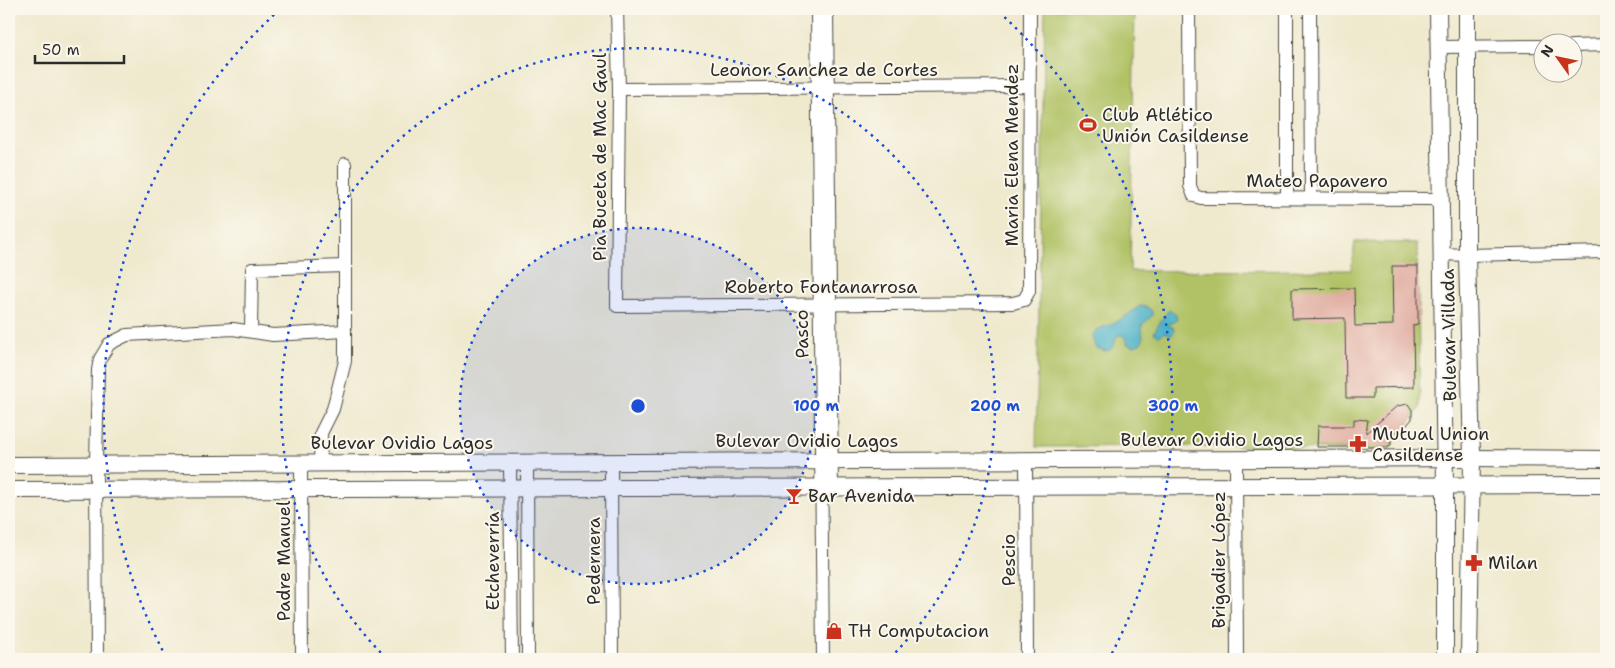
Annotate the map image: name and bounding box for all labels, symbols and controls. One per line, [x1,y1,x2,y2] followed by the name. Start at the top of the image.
[35,32,124,64] scale bar
[1532,32,1582,82] north arrow
[42,40,80,60] text: 50 m
[1537,41,1558,60] text: N
[588,52,612,261] street label: Pia Buceta de Mac Gaul
[710,58,938,82] street label: Leonor Sanchez de Cortes
[1000,64,1024,246] street label: Maria Elena Mendez
[1102,103,1249,148] place label: Club Atlético Unión Casildense
[1078,115,1098,135] sports icon: Club Atlético Unión Casildense
[1246,169,1388,193] street label: Mateo Papavero
[1436,268,1462,402] street label: Bulevar Villada
[725,275,918,299] street label: Roberto Fontanarrosa
[790,309,814,359] street label: Pasco
[793,396,839,416] text: 100 m
[970,396,1020,416] text: 200 m
[1148,396,1198,416] text: 300 m
[629,397,647,415] centre of rings
[1372,422,1489,467] place label: Mutual Union Casildense
[1121,428,1303,452] street label: Bulevar Ovidio Lagos
[716,429,898,453] street label: Bulevar Ovidio Lagos
[311,431,493,455] street label: Bulevar Ovidio Lagos
[1348,434,1368,454] pharmacy icon: Mutual Union Casildense
[808,484,915,508] place label: Bar Avenida
[784,486,804,506] bar icon: Bar Avenida
[1207,491,1231,629] street label: Brigadier López
[272,500,296,621] street label: Padre Manuel
[481,512,505,610] street label: Etcheverría
[582,517,606,605] street label: Pedernera
[997,534,1021,586] street label: Pescio
[1488,551,1538,575] place label: Milan
[1464,553,1484,573] pharmacy icon: Milan
[848,619,989,643] place label: TH Computacion
[824,621,844,641] shop icon: TH Computacion

